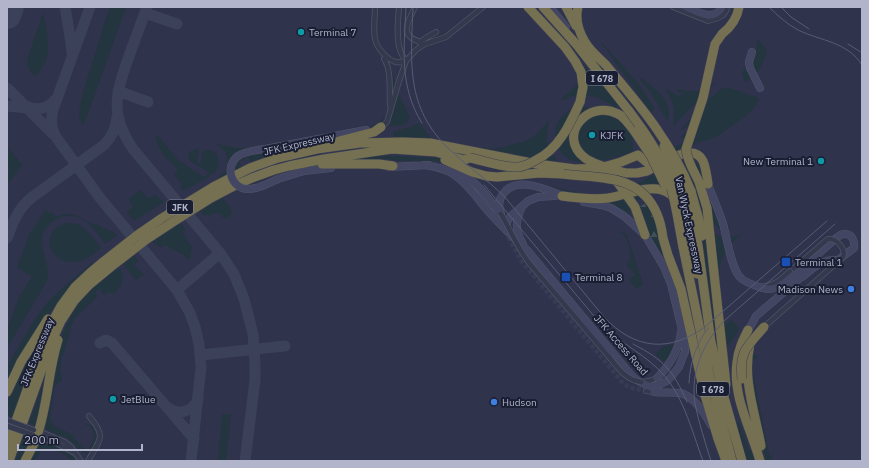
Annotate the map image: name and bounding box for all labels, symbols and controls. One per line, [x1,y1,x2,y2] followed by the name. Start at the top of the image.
[309,26,357,39] place label: Terminal 7
[296,27,306,37] marker: Terminal 7
[586,71,618,85] road number: I 678
[262,129,336,159] street label: JFK Expressway
[600,129,624,142] place label: KJFK
[587,130,597,140] marker: KJFK
[743,155,813,168] place label: New Terminal 1
[816,156,826,166] marker: New Terminal 1
[672,175,706,275] street label: Van Wyck Expressway
[167,200,193,214] road number: JFK
[780,256,792,268] marker: Terminal 1
[795,256,843,269] place label: Terminal 1
[560,271,572,283] marker: Terminal 8
[575,271,623,284] place label: Terminal 8
[778,283,843,296] place label: Madison News
[846,284,856,294] marker: Madison News
[591,312,651,378] street label: JFK Access Road
[17,316,57,388] street label: JFK Expressway
[697,382,729,396] road number: I 678
[121,393,156,406] place label: JetBlue
[108,394,118,404] marker: JetBlue
[502,396,537,409] place label: Hudson
[489,397,499,407] marker: Hudson
[18,426,142,452] scale bar
[24,432,59,447] text: 200 m

